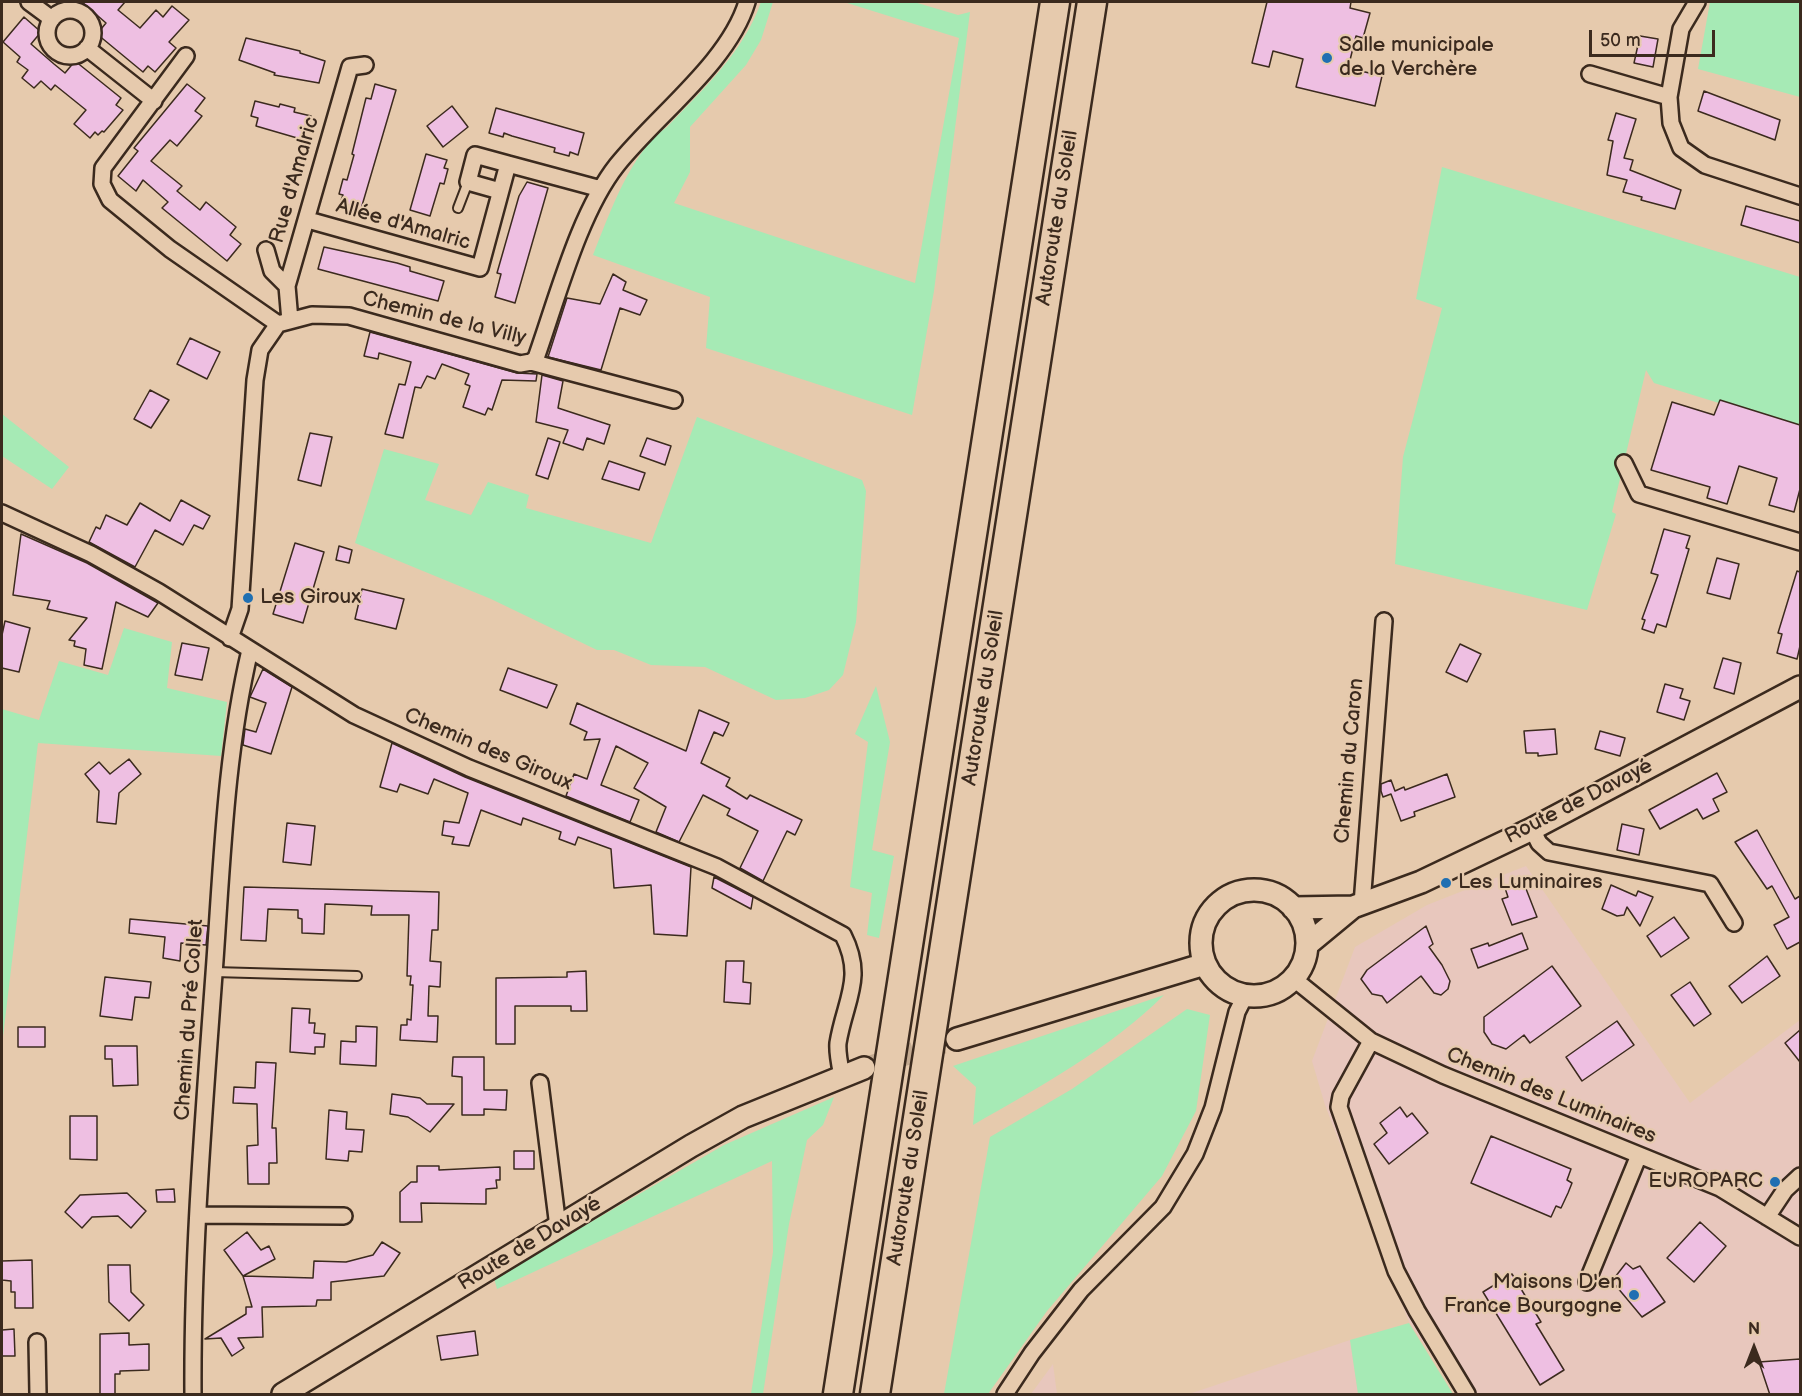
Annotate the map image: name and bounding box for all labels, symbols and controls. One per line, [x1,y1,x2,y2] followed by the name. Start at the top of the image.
[1592,18,1718,56] scale bar
[1600,30,1641,51] text: 50 m
[1339,33,1494,83] place label: Salle municipale de la Verchère
[1320,51,1334,65] marker: Salle municipale de la Verchère
[265,114,325,246] street label: Rue d'Amalric
[1032,129,1084,307] street label: Autoroute du Soleil
[333,194,473,256] street label: Allée d'Amalric
[360,286,528,352] street label: Chemin de la Villy
[260,585,361,611] place label: Les Giroux
[241,591,255,605] marker: Les Giroux
[958,609,1010,787] street label: Autoroute du Soleil
[1330,677,1370,845] street label: Chemin du Caron
[400,703,576,797] street label: Chemin des Giroux
[1501,754,1657,850] street label: Route de Davayé
[1458,870,1603,896] place label: Les Luminaires
[1439,876,1453,890] marker: Les Luminaires
[170,918,210,1122] street label: Chemin du Pré Collet
[1442,1042,1660,1150] street label: Chemin des Luminaires
[883,1089,935,1267] street label: Autoroute du Soleil
[1648,1169,1763,1195] place label: EUROPARC
[1768,1175,1782,1189] marker: EUROPARC
[454,1191,606,1297] street label: Route de Davayé
[1444,1270,1622,1320] place label: Maisons D'en France Bourgogne
[1627,1288,1641,1302] marker: Maisons D'en France Bourgogne
[1724,1318,1784,1378] north arrow
[1748,1320,1760,1339] text: N

